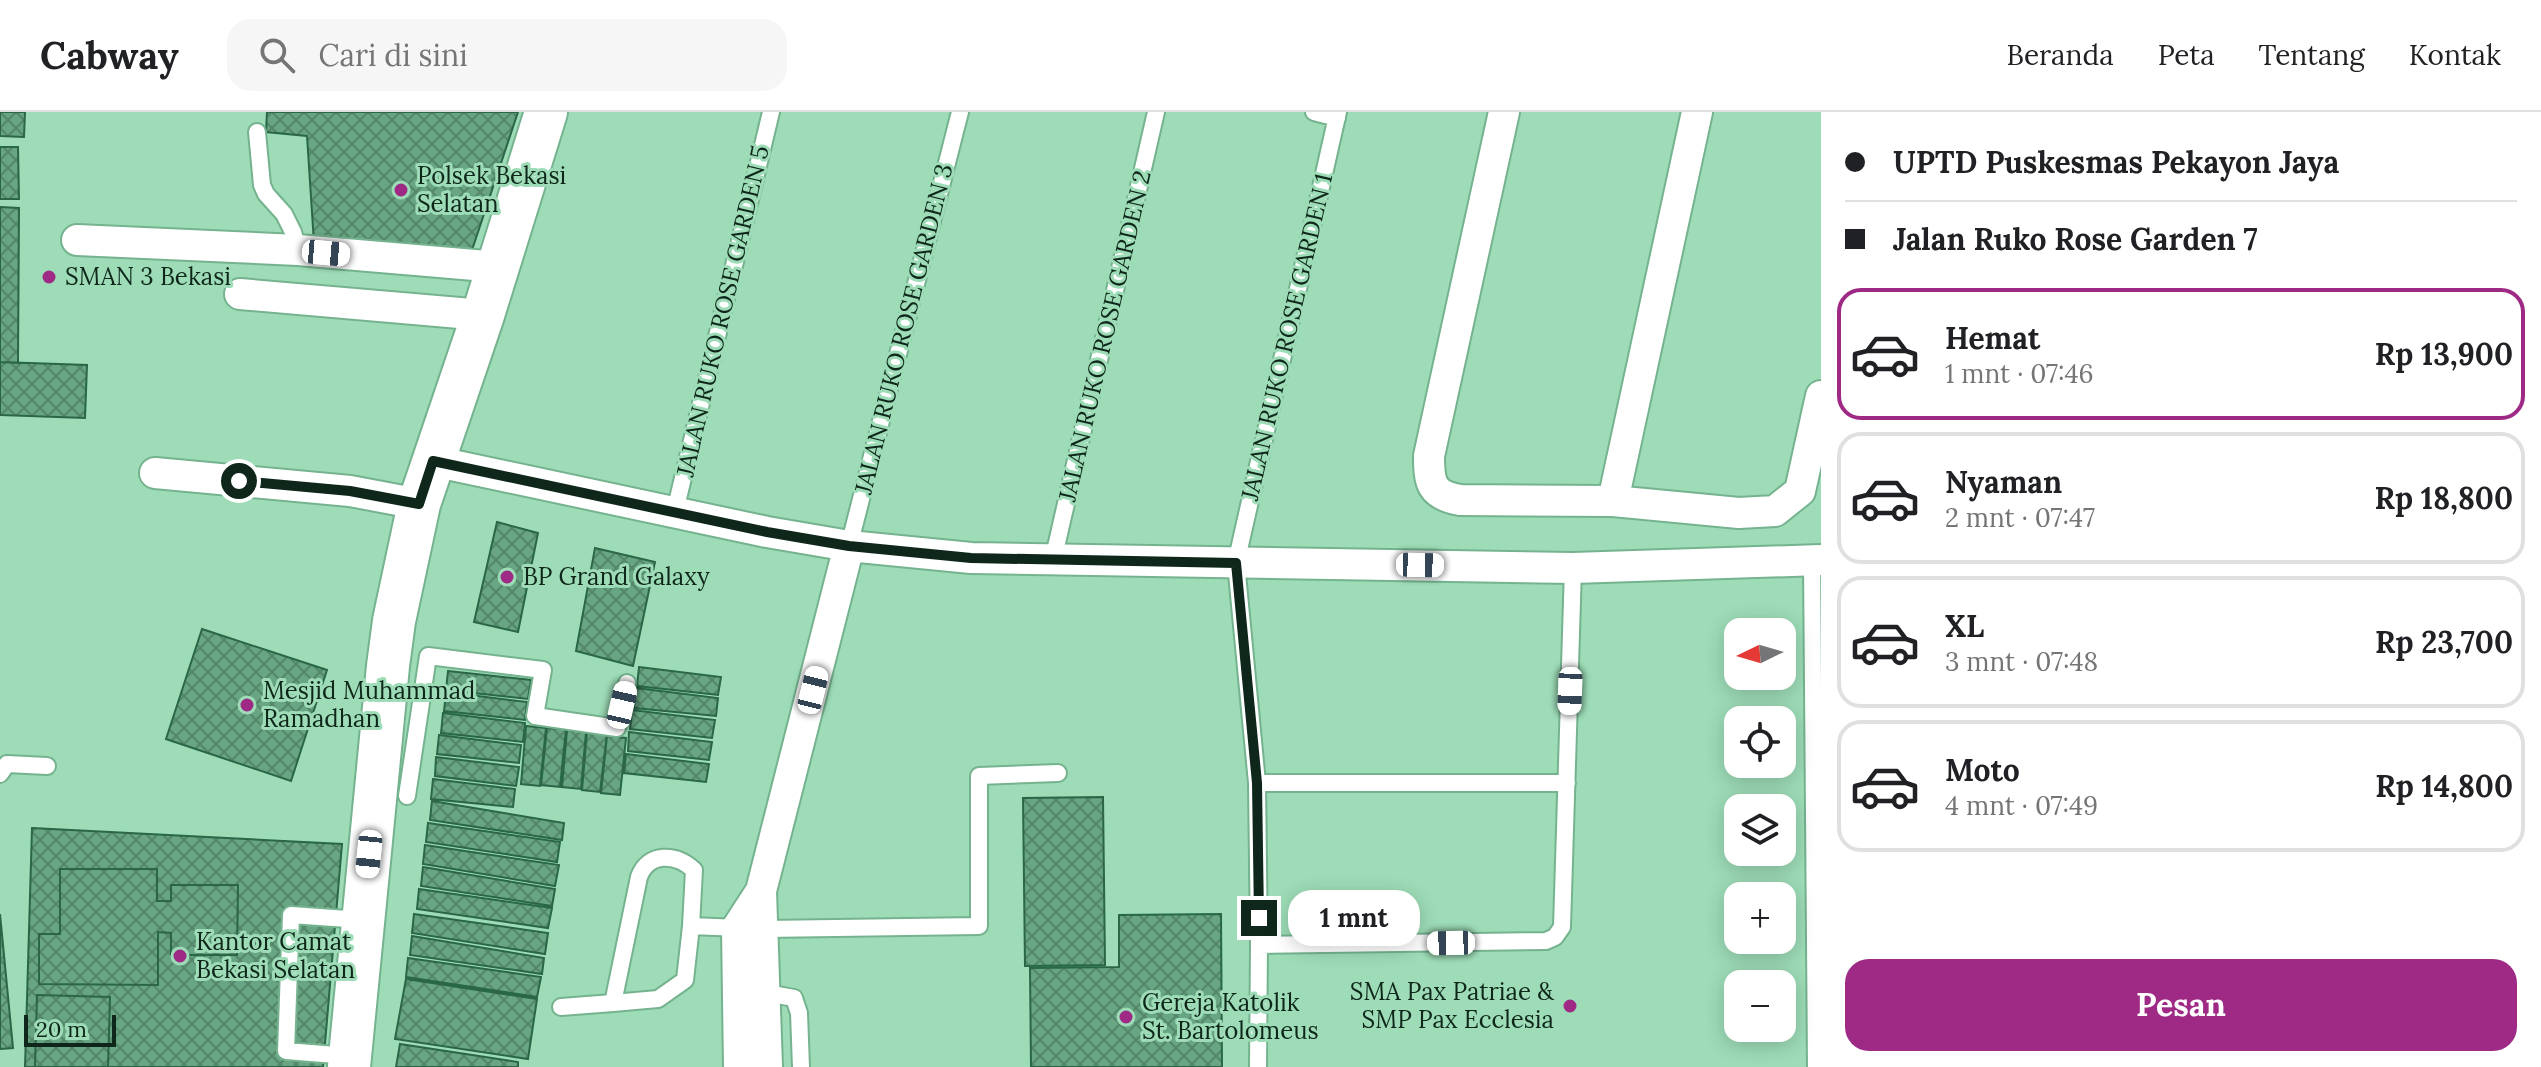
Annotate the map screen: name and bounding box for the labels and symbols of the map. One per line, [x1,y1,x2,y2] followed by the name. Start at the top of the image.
[669,142,776,480] street label: JALAN RUKO ROSE GARDEN 5
[417,160,566,219] place label: Polsek Bekasi Selatan
[847,161,960,498] street label: JALAN RUKO ROSE GARDEN 3
[1051,167,1158,505] street label: JALAN RUKO ROSE GARDEN 2
[1234,170,1339,504] street label: JALAN RUKO ROSE GARDEN 1
[392,181,410,199] marker: Polsek Bekasi Selatan
[301,239,351,267] car
[65,261,231,292] place label: SMAN 3 Bekasi
[40,268,58,286] marker: SMAN 3 Bekasi
[221,463,257,499] route start
[1396,553,1444,577] car
[523,561,710,592] place label: BP Grand Galaxy
[498,568,516,586] marker: BP Grand Galaxy
[1724,618,1796,690] north arrow
[796,664,830,716] car
[1557,667,1583,715] car
[263,675,475,734] place label: Mesjid Muhammad Ramadhan
[605,679,639,731] car
[238,696,256,714] marker: Mesjid Muhammad Ramadhan
[355,829,383,879] car
[1287,890,1419,946] callout: 1 mnt
[1241,900,1277,936] route end
[196,926,355,985] place label: Kantor Camat Bekasi Selatan
[1427,931,1475,955] car
[171,947,189,965] marker: Kantor Camat Bekasi Selatan
[1350,976,1554,1035] place label: SMA Pax Patriae & SMP Pax Ecclesia
[1142,987,1319,1046] place label: Gereja Katolik St. Bartolomeus
[1561,997,1579,1015] marker: SMA Pax Patriae & SMP Pax Ecclesia
[1117,1008,1135,1026] marker: Gereja Katolik St. Bartolomeus
[24,1011,116,1047] scale bar

